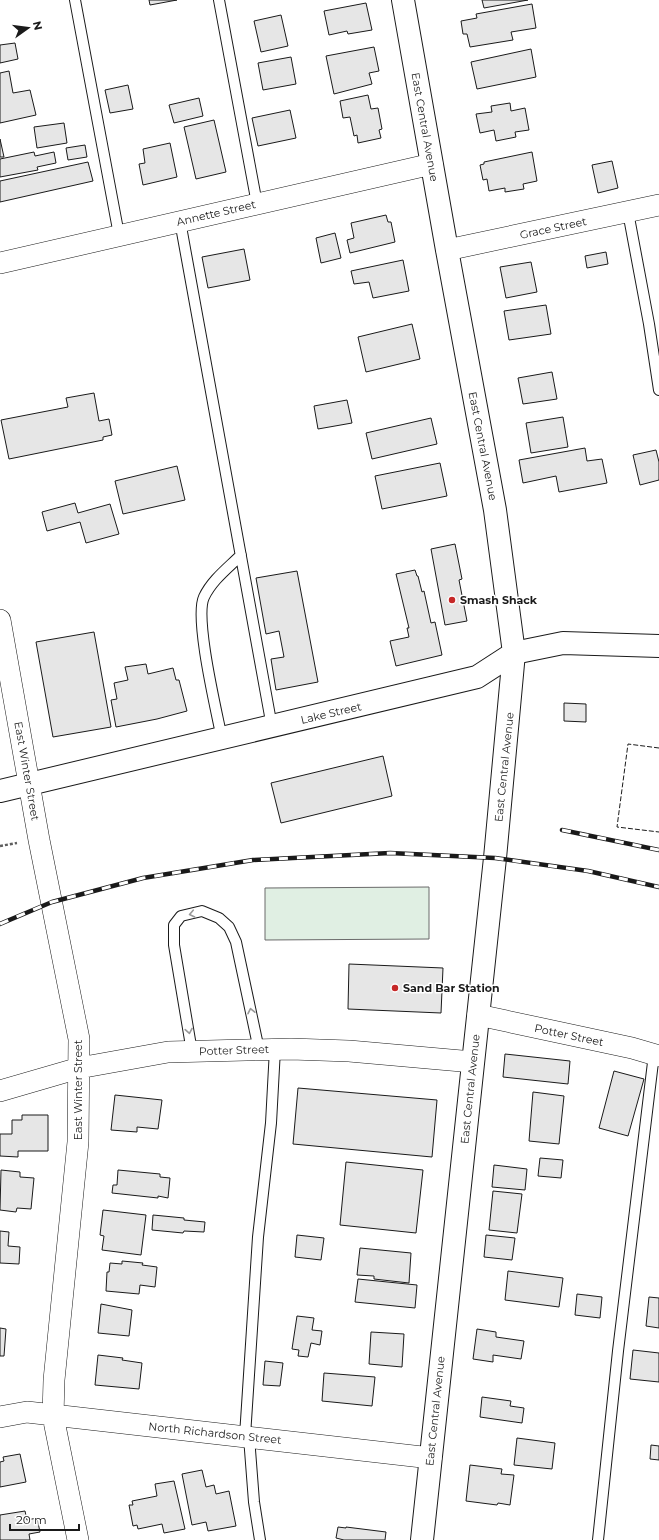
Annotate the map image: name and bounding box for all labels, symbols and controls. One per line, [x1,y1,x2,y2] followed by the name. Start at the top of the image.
[8,8,48,48] north arrow
[30,20,46,32] text: N
[409,71,442,183] street label: East Central Avenue
[175,197,257,229] street label: Annette Street
[518,214,588,242] street label: Grace Street
[466,390,500,502] street label: East Central Avenue
[460,593,538,607] place label: Smash Shack
[447,595,457,605] marker: Smash Shack
[299,699,363,727] street label: Lake Street
[491,711,517,823] street label: East Central Avenue
[11,720,43,822] street label: East Winter Street
[188,909,195,917] one-way arrow
[403,981,500,995] place label: Sand Bar Station
[390,983,400,993] marker: Sand Bar Station
[248,1008,256,1015] one-way arrow
[533,1021,605,1049] street label: Potter Street
[184,1028,192,1035] one-way arrow
[457,1033,483,1145] street label: East Central Avenue
[71,1039,85,1140] street label: East Winter Street
[199,1042,270,1058] street label: Potter Street
[422,1355,448,1467] street label: East Central Avenue
[148,1419,283,1447] street label: North Richardson Street
[10,1506,79,1532] scale bar
[16,1512,47,1527] text: 20 m

